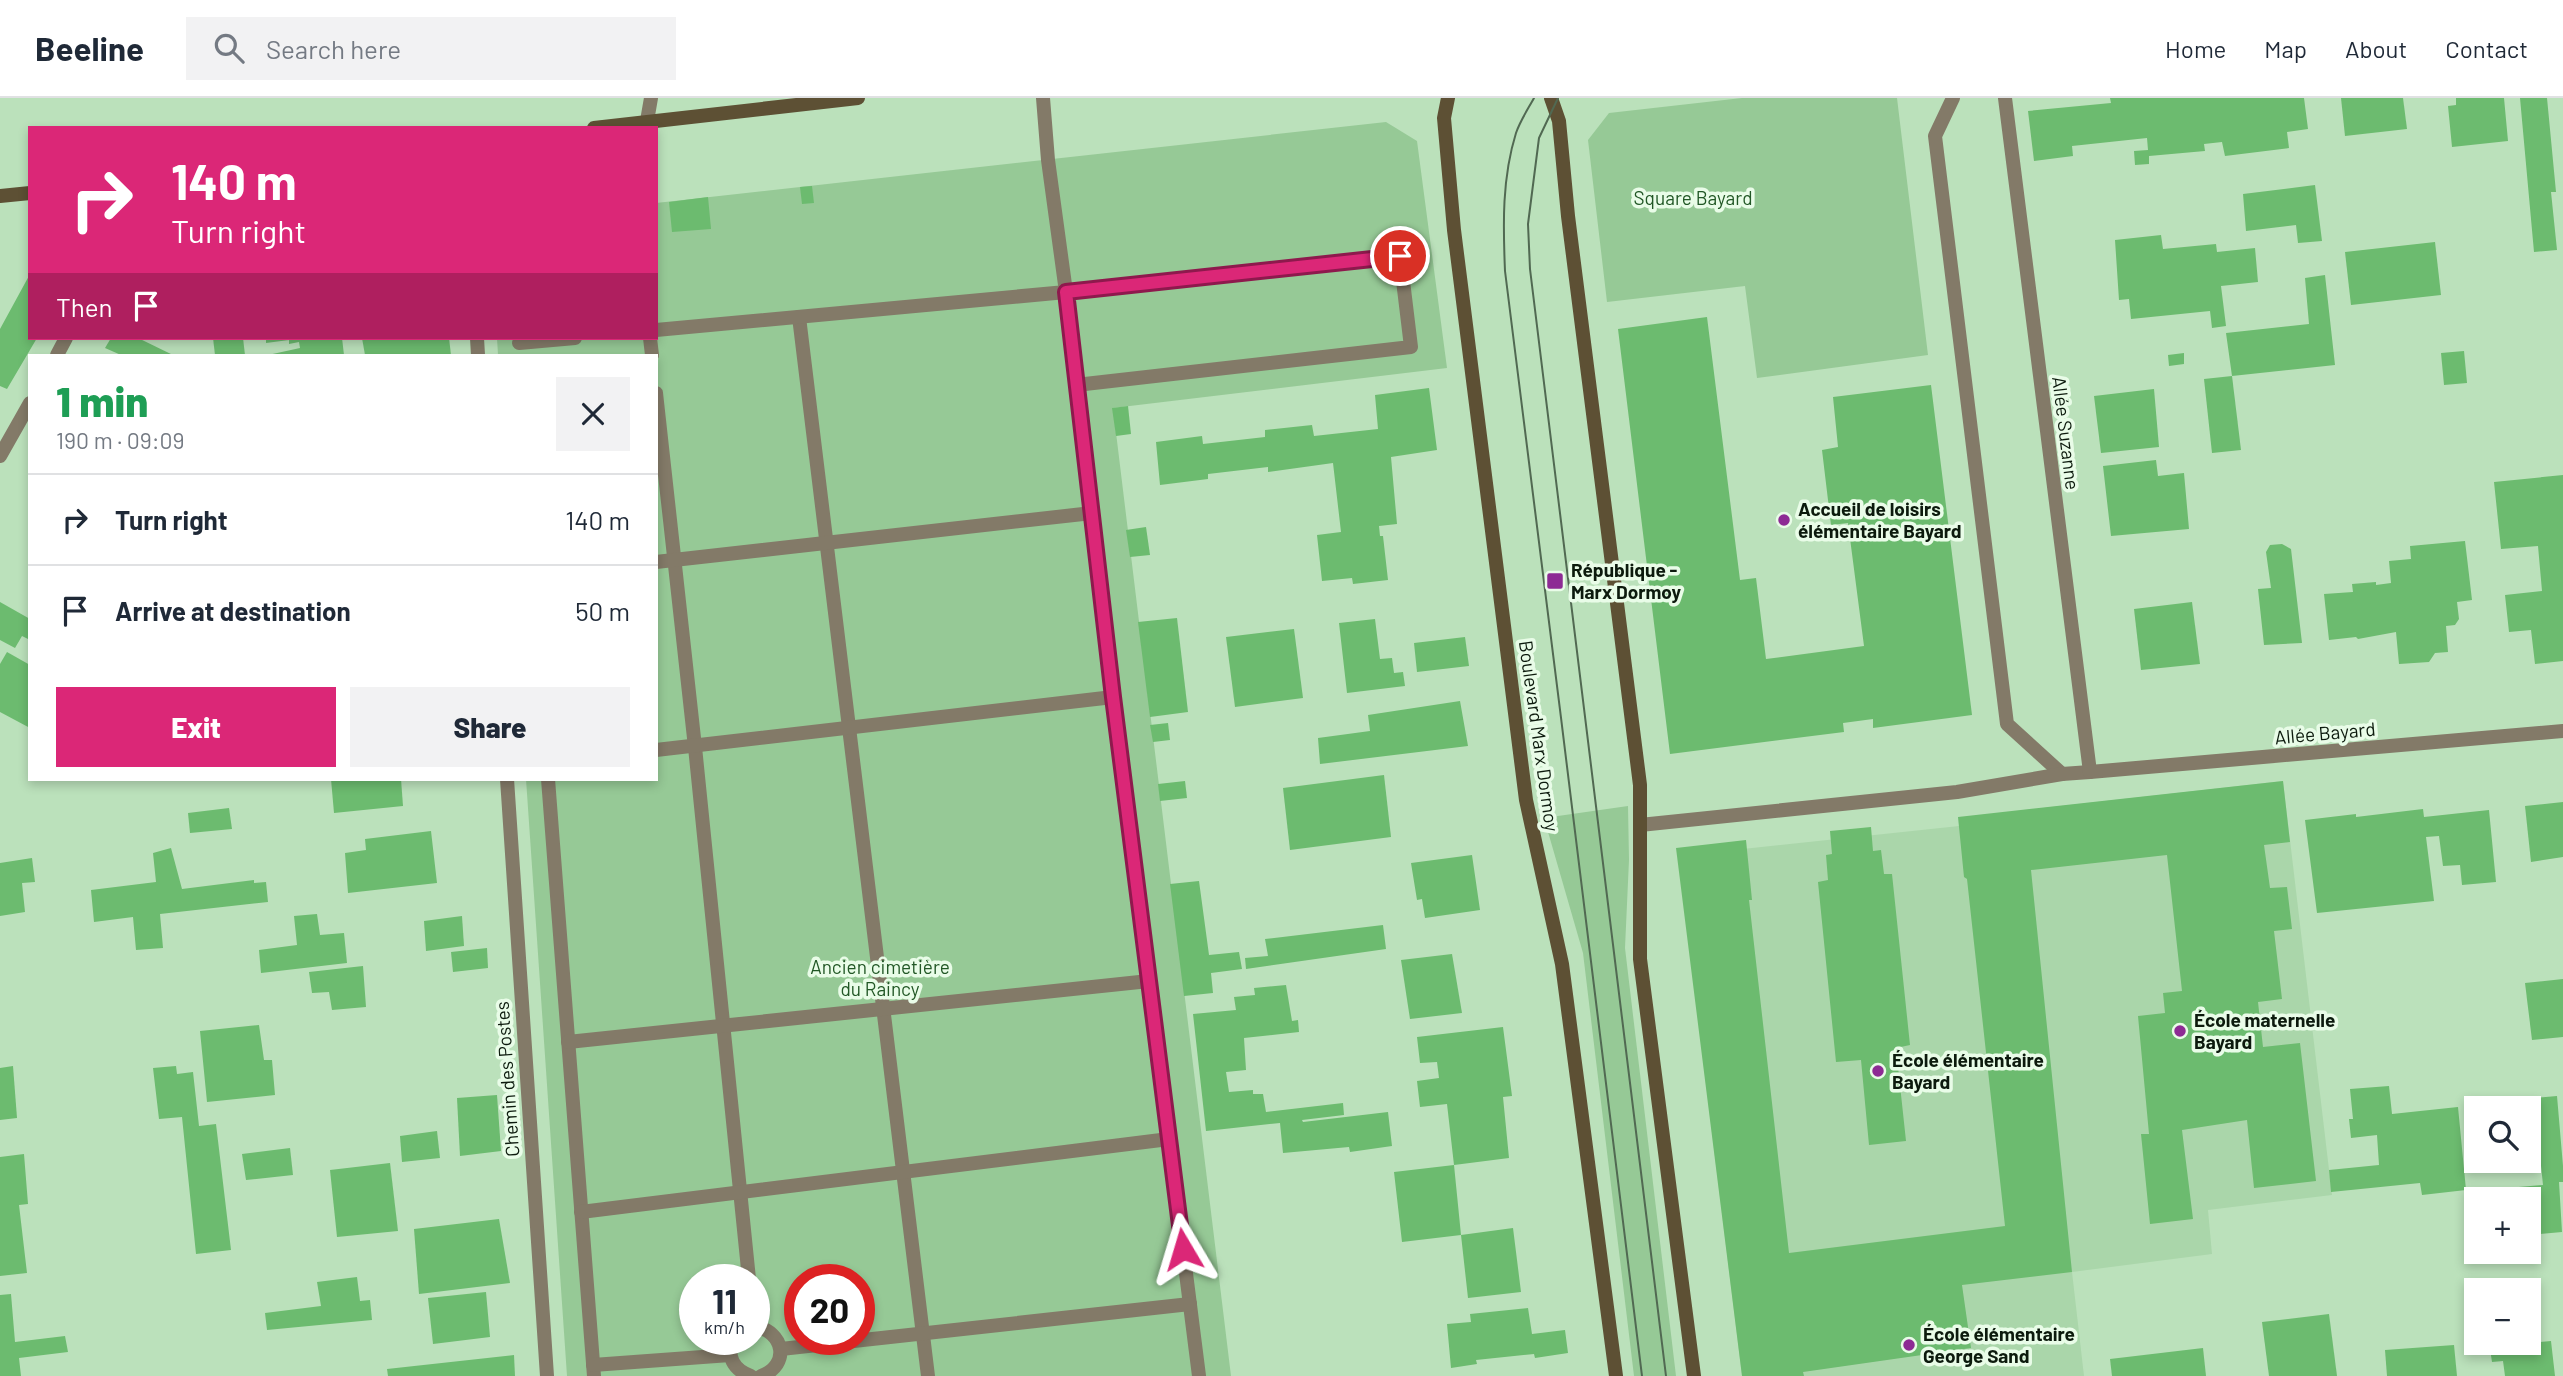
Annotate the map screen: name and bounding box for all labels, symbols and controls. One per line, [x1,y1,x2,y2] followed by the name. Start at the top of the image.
[186,17,676,80] search box
[35,28,144,68] text: Beeline
[210,29,248,67] icon: search
[266,33,401,64] text: Search here
[2165,34,2226,63] text: Home
[2264,34,2307,63] text: Map
[2345,34,2407,63] text: About
[2445,34,2528,63] text: Contact
[171,151,297,210] text: 140 m
[56,154,147,245] icon: right
[1633,186,1753,209] park label: Square Bayard
[171,211,306,249] text: Turn right
[1370,226,1430,286] pin
[1381,237,1419,275] icon: arrive
[127,287,165,325] icon: arrive
[56,291,113,322] text: Then
[56,375,148,425] text: 1 min
[2048,375,2085,491] street label: Allée Suzanne
[556,377,630,451] button: close
[56,426,184,454] text: 190 m · 09:09
[1798,497,1962,542] place label: Accueil de loisirs élémentaire Bayard
[56,501,94,539] icon: right
[115,504,228,535] text: Turn right
[565,504,630,535] text: 140 m
[1776,512,1792,528] marker: Accueil de loisirs élémentaire Bayard
[1571,558,1681,603] place label: République - Marx Dormoy
[1545,571,1565,591] marker: République - Marx Dormoy
[56,592,94,630] icon: arrive
[115,595,351,626] text: Arrive at destination
[575,595,630,626] text: 50 m
[1515,639,1564,833] street label: Boulevard Marx Dormoy
[56,687,336,767] button: Exit
[350,687,630,767] button: Share
[2274,717,2376,748] street label: Allée Bayard
[810,955,950,1000] park label: Ancien cimetière du Raincy
[490,1001,523,1158] street label: Chemin des Postes
[2194,1008,2335,1053] place label: École maternelle Bayard
[2172,1023,2188,1039] marker: École maternelle Bayard
[1892,1048,2044,1093] place label: École élémentaire Bayard
[1870,1063,1886,1079] marker: École élémentaire Bayard
[2464,1096,2541,1355] map controls
[2464,1096,2541,1173] button: search
[2464,1187,2541,1264] button: +
[1146,1212,1220,1286] position arrow
[784,1264,875,1355] speed limit sign: 20
[2464,1278,2541,1355] button: −
[712,1279,737,1321] text: 11
[704,1316,745,1338] text: km/h
[1923,1322,2075,1367] place label: École élémentaire George Sand
[1901,1337,1917,1353] marker: École élémentaire George Sand

